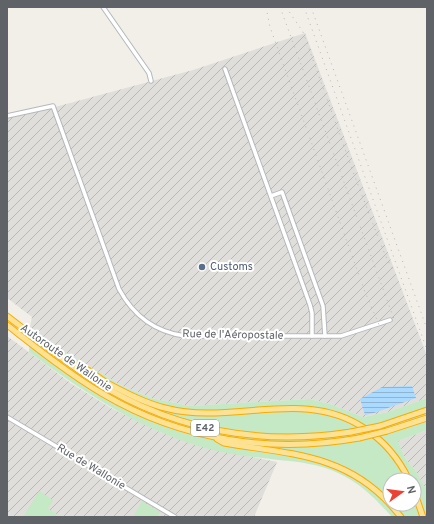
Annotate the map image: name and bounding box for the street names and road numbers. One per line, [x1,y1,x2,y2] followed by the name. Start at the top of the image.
[18,321,115,395] street label: Autoroute de Wallonie
[182,327,284,343] street label: Rue de l'Aéropostale
[191,420,219,436] road number: E42
[54,441,128,493] street label: Rue de Wallonie

